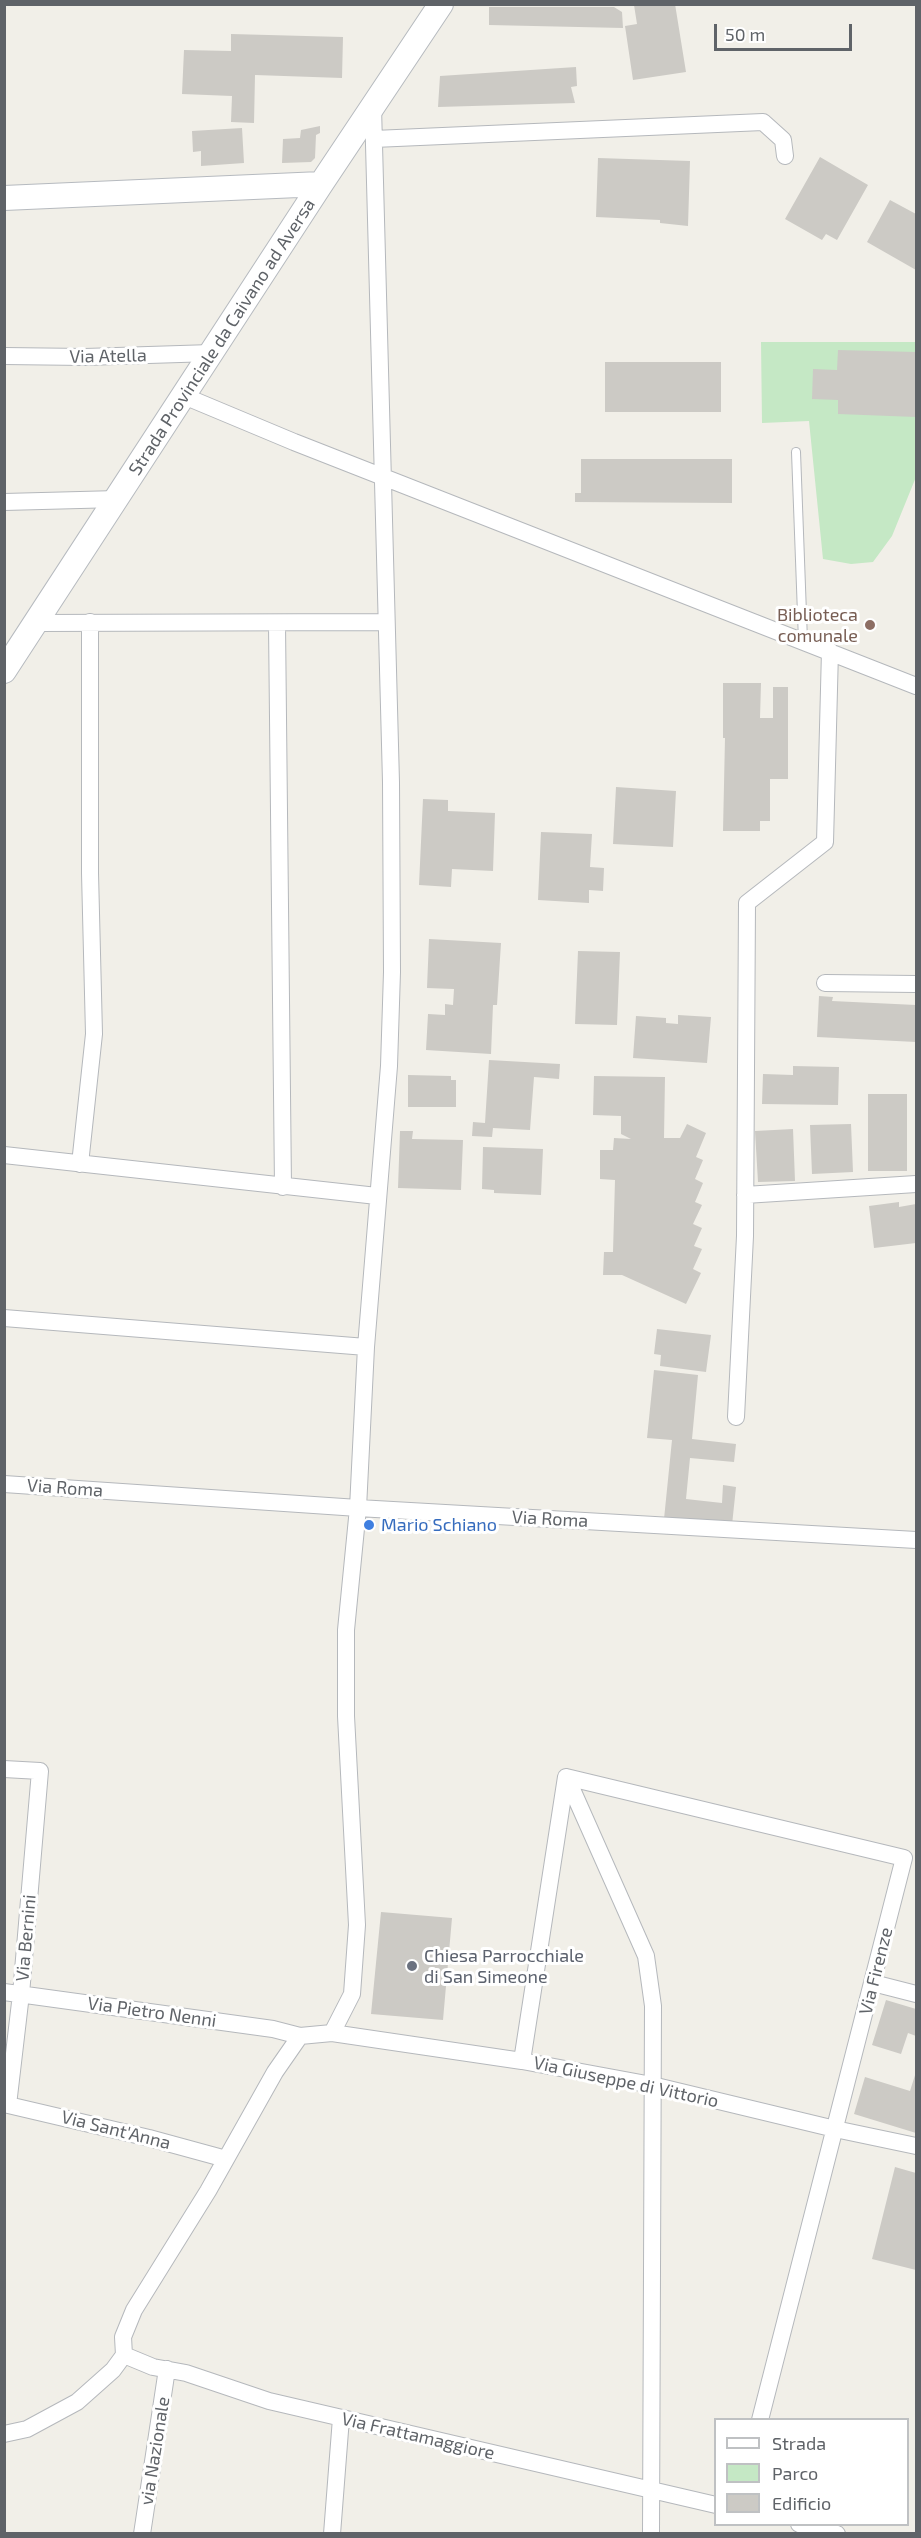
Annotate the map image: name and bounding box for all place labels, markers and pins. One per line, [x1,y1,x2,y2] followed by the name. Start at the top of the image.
[777,604,858,646] place label: Biblioteca comunale
[863,618,877,632] marker: Biblioteca comunale
[381,1514,497,1536] place label: Mario Schiano
[362,1518,376,1532] marker: Mario Schiano
[424,1945,584,1988] place label: Chiesa Parrocchiale di San Simeone
[405,1959,419,1973] marker: Chiesa Parrocchiale di San Simeone

